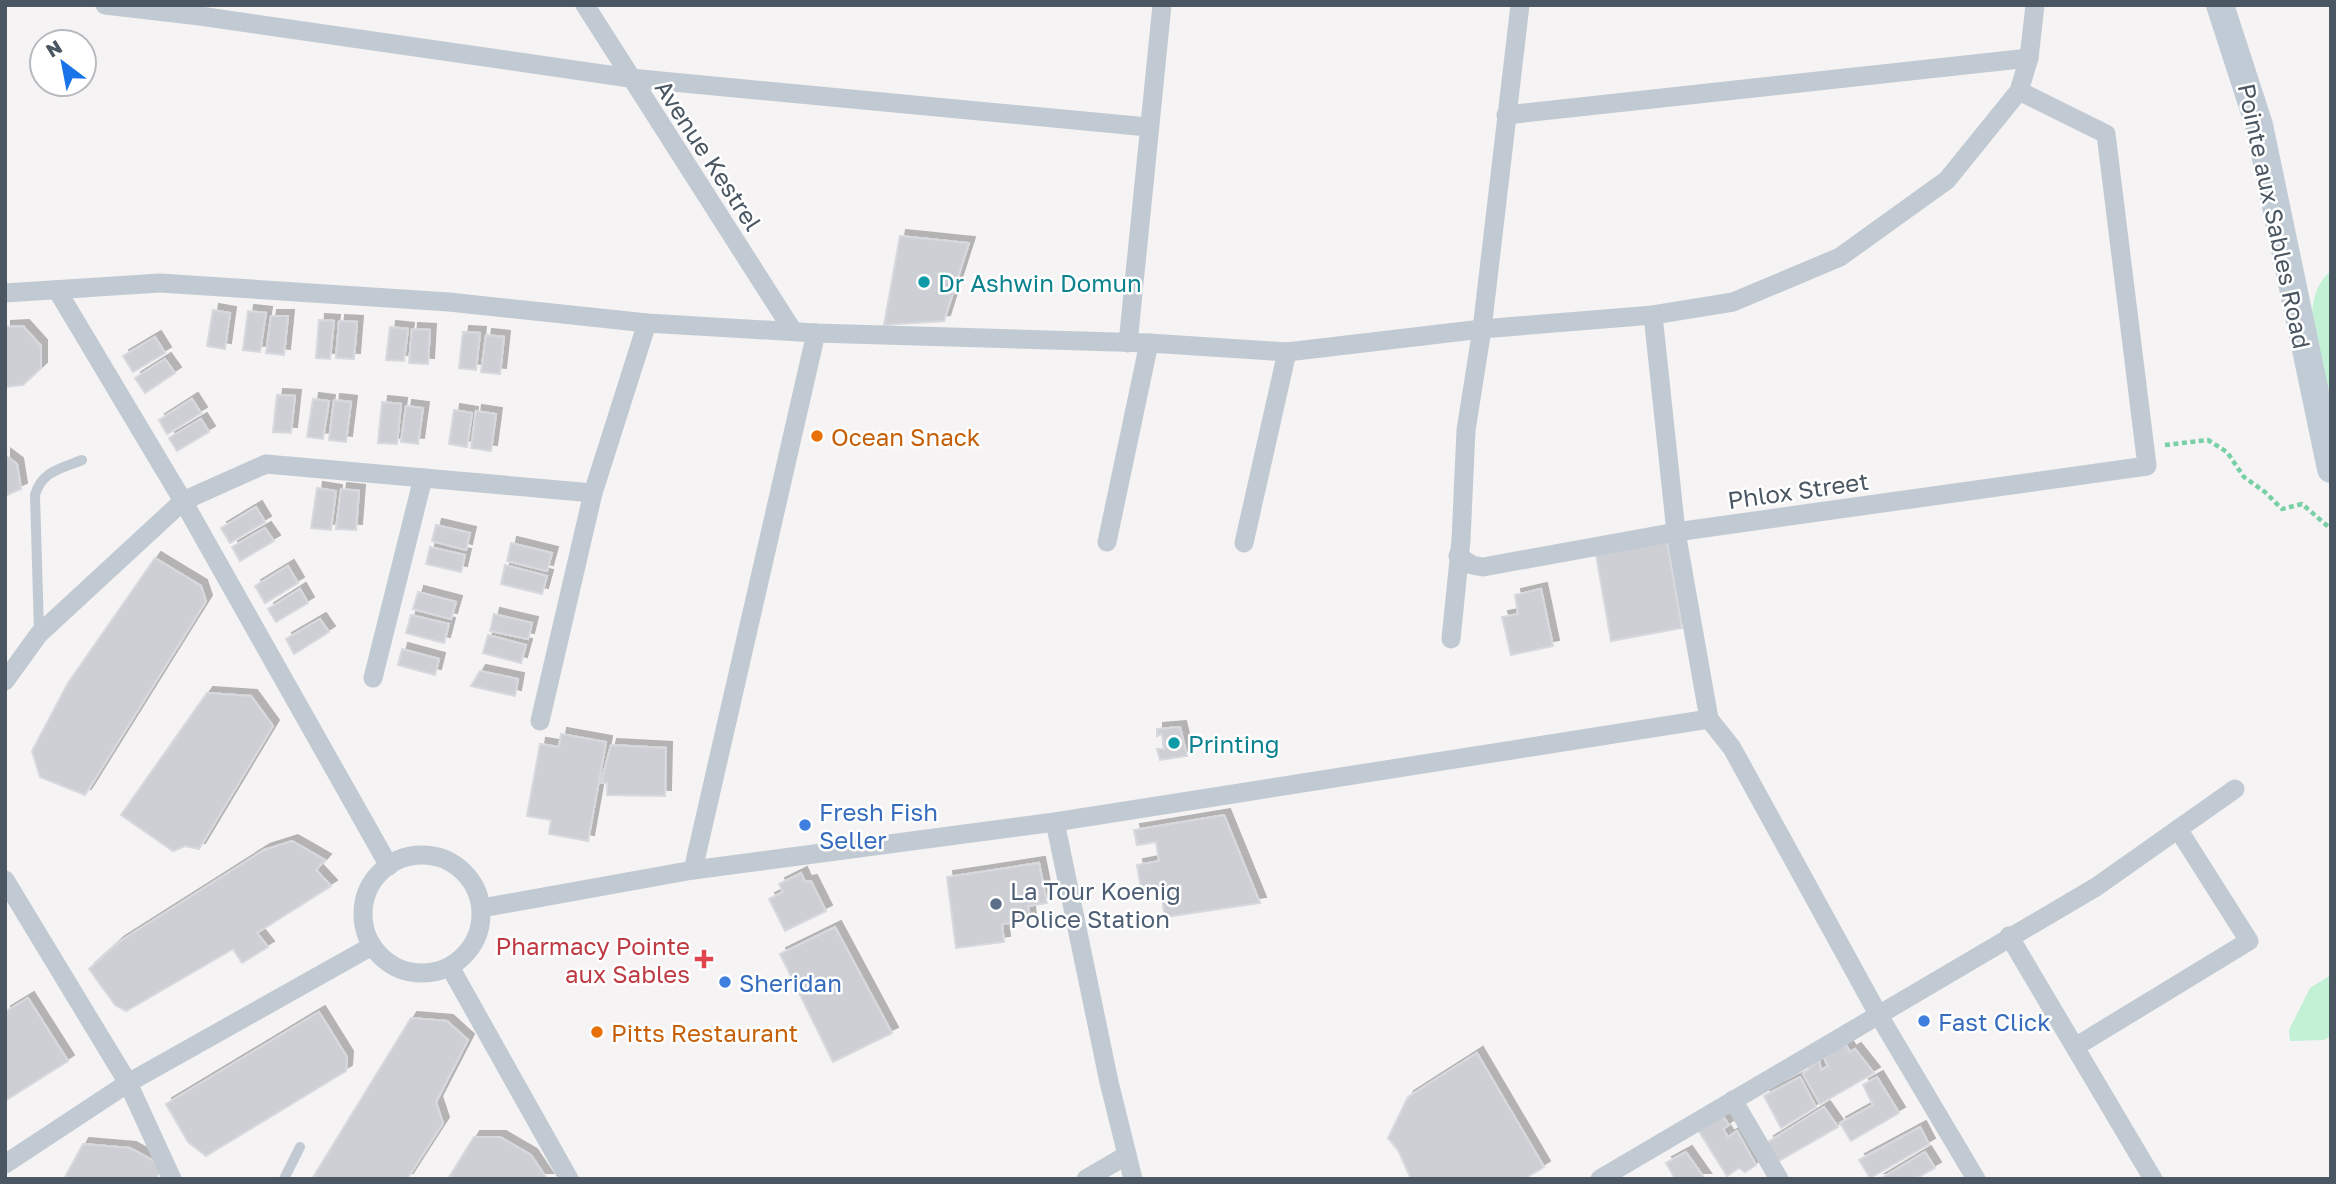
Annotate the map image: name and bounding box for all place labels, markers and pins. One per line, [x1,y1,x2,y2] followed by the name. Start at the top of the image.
[938,268,1142,297] place label: Dr Ashwin Domun
[916,274,932,290] marker: Dr Ashwin Domun
[831,422,980,451] place label: Ocean Snack
[809,428,825,444] marker: Ocean Snack
[1188,729,1280,758] place label: Printing
[1166,735,1182,751] marker: Printing
[819,797,938,854] place label: Fresh Fish Seller
[797,817,813,833] marker: Fresh Fish Seller
[1010,876,1181,933] place label: La Tour Koenig Police Station
[988,896,1004,912] marker: La Tour Koenig Police Station
[495,931,690,988] place label: Pharmacy Pointe aux Sables
[696,951,712,967] marker: Pharmacy Pointe aux Sables
[739,968,842,997] place label: Sheridan
[717,974,733,990] marker: Sheridan
[1938,1007,2051,1036] place label: Fast Click
[1916,1013,1932,1029] marker: Fast Click
[611,1018,798,1047] place label: Pitts Restaurant
[589,1024,605,1040] marker: Pitts Restaurant

